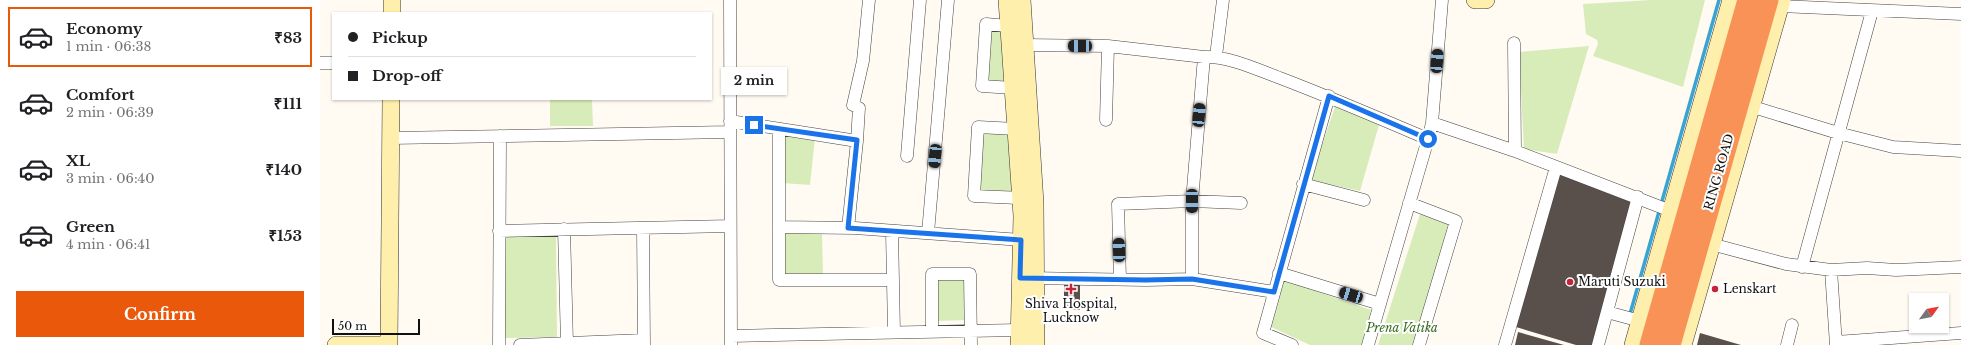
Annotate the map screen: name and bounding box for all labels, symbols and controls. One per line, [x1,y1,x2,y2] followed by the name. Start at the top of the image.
[18,19,54,55] icon: car
[66,19,143,38] text: Economy
[274,28,302,47] text: ₹83
[372,28,428,47] text: Pickup
[66,38,151,55] text: 1 min · 06:38
[1068,40,1092,52] car
[1430,49,1444,73] car
[372,66,442,85] text: Drop-off
[721,67,787,95] callout: 2 min
[734,72,774,89] text: 2 min
[18,85,54,121] icon: car
[66,85,134,104] text: Comfort
[274,94,302,113] text: ₹111
[1192,103,1206,127] car
[66,104,154,121] text: 2 min · 06:39
[745,116,763,134] route end
[1419,130,1437,148] route start
[1700,132,1737,212] street label: RING ROAD
[928,144,942,168] car
[18,151,54,187] icon: car
[66,151,90,170] text: XL
[266,160,302,179] text: ₹140
[66,170,154,187] text: 3 min · 06:40
[1186,189,1198,213] car
[18,217,54,253] icon: car
[66,217,115,236] text: Green
[268,226,302,245] text: ₹153
[66,236,151,253] text: 4 min · 06:41
[1113,238,1125,262] car
[1578,274,1666,289] place label: Maruti Suzuki
[1565,277,1575,287] marker: Maruti Suzuki
[1723,281,1777,296] place label: Lenskart
[1065,283,1077,295] marker: Shiva Hospital, Lucknow
[1710,284,1720,294] marker: Lenskart
[1338,286,1364,304] car
[16,291,304,337] button: Confirm
[1909,293,1949,333] north arrow
[1909,293,1949,333] map controls
[1025,296,1117,325] place label: Shiva Hospital, Lucknow
[332,317,420,336] scale bar
[338,319,367,333] text: 50 m
[1365,320,1438,335] park label: Prena Vatika

